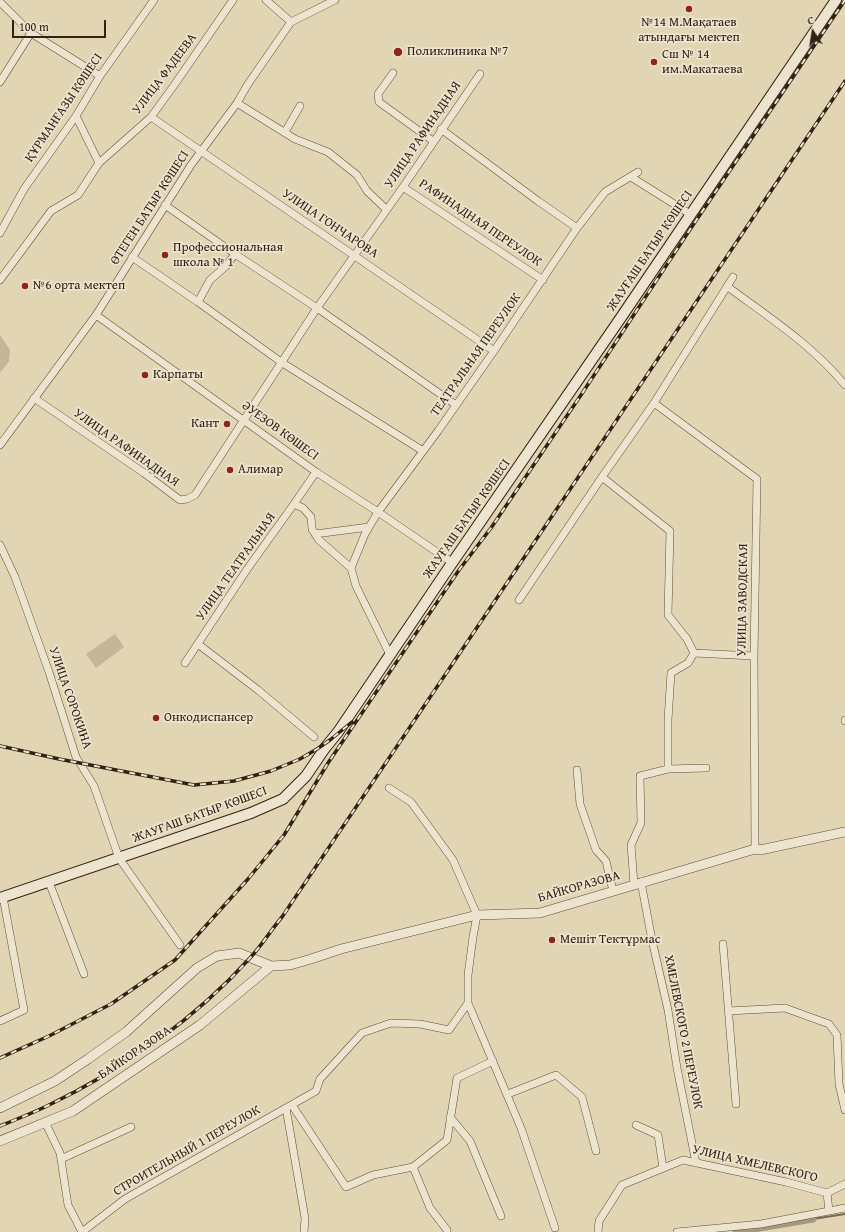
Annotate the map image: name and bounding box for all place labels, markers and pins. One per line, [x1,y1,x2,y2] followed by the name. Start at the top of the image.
[684,4,694,14] marker: №14 М.Мақатаев атындағы мектеп
[638,15,740,46] place label: №14 М.Мақатаев атындағы мектеп
[407,44,508,60] place label: Поликлиника №7
[392,46,404,58] marker: Поликлиника №7
[662,47,743,78] place label: Сш № 14 им.Макатаева
[649,57,659,67] marker: Сш № 14 им.Макатаева
[173,240,283,271] place label: Профессиональная школа № 1
[160,250,170,260] marker: Профессиональная школа № 1
[33,278,125,294] place label: №6 орта мектеп
[20,281,30,291] marker: №6 орта мектеп
[153,367,203,383] place label: Карпаты
[140,370,150,380] marker: Карпаты
[191,416,219,432] place label: Кант
[222,419,232,429] marker: Кант
[238,462,283,478] place label: Алимар
[225,465,235,475] marker: Алимар
[164,710,253,726] place label: Онкодиспансер
[151,713,161,723] marker: Онкодиспансер
[560,932,661,948] place label: Мешіт Тектұрмас
[547,935,557,945] marker: Мешіт Тектұрмас

